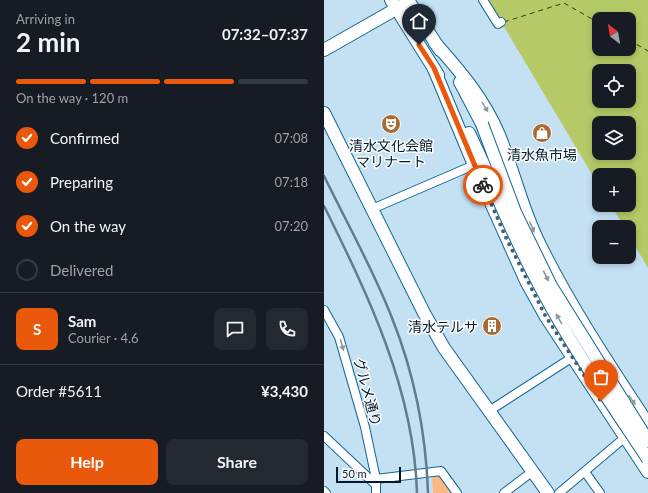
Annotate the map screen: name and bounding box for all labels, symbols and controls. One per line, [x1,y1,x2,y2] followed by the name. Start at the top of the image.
[402,4,436,45] pin
[408,10,430,32] icon: home
[16,11,75,27] text: Arriving in
[592,12,636,56] north arrow
[592,12,636,264] map controls
[222,25,308,43] text: 07:32–07:37
[16,26,80,58] text: 2 min
[592,64,636,108] button: locate
[16,90,128,106] text: On the way · 120 m
[481,101,488,113] one-way arrow
[380,113,402,135] theatre icon: 清水文化会館 マリナート
[592,116,636,160] button: layers
[531,122,553,144] shop icon: 清水魚市場
[16,127,38,149] icon: check
[50,129,119,147] text: Confirmed
[275,130,308,146] text: 07:08
[349,137,433,170] place label: 清水文化会館 マリナート
[507,146,577,163] place label: 清水魚市場
[463,165,503,205] courier
[592,168,636,212] button: +
[16,171,38,193] icon: check
[50,173,113,191] text: Preparing
[275,174,308,190] text: 07:18
[472,174,494,196] icon: bike
[16,215,38,237] icon: check
[50,217,126,235] text: On the way
[275,218,308,234] text: 07:20
[592,220,636,264] button: −
[529,222,535,233] one-way arrow
[50,261,113,279] text: Delivered
[543,271,549,282] one-way arrow
[214,308,256,350] button: chat
[266,308,308,350] button: phone
[68,312,96,330] text: Sam
[556,313,563,325] one-way arrow
[481,315,503,337] building icon: 清水テルサ
[408,318,478,335] place label: 清水テルサ
[33,320,41,338] text: S
[68,330,139,346] text: Courier · 4.6
[339,339,345,351] one-way arrow
[351,356,385,428] street label: グルメ通り
[584,360,618,401] pin
[590,366,612,388] icon: bag
[16,382,102,400] text: Order #5611
[261,382,308,400] text: ¥3,430
[629,394,636,406] one-way arrow
[16,439,158,485] button: Help
[166,439,308,485] button: Share
[336,465,401,484] scale bar
[342,467,367,480] text: 50 m

